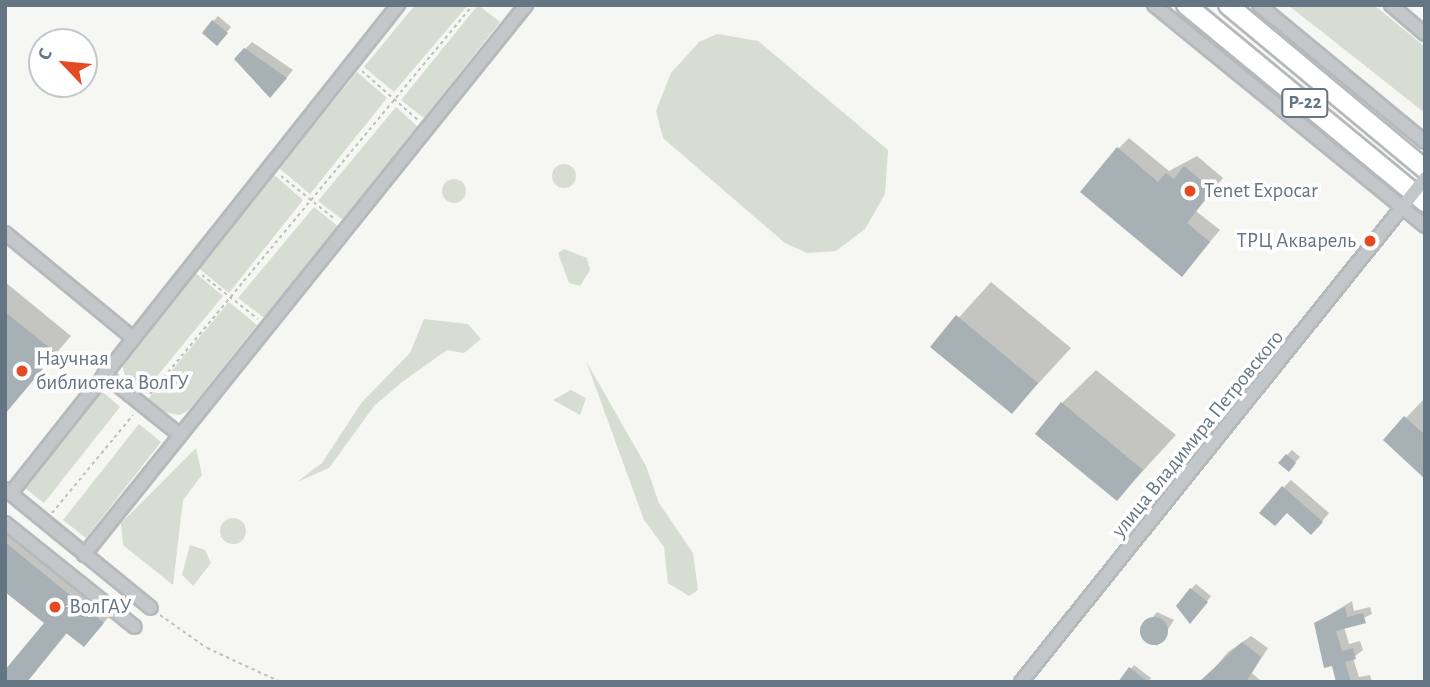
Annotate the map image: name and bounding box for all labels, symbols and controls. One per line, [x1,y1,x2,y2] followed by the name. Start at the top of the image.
[28,28,98,98] north arrow
[35,46,56,63] text: С
[1280,88,1330,118] road number: Р-22
[1204,178,1318,204] place label: Tenet Expocar
[1182,183,1198,199] marker: Tenet Expocar
[1237,228,1356,254] place label: ТРЦ Акварель
[1362,233,1378,249] marker: ТРЦ Акварель
[1107,325,1289,543] street label: улица Владимира Петровского
[36,346,189,396] place label: Научная библиотека ВолГУ
[14,363,30,379] marker: Научная библиотека ВолГУ
[69,594,132,620] place label: ВолГАУ
[47,599,63,615] marker: ВолГАУ

